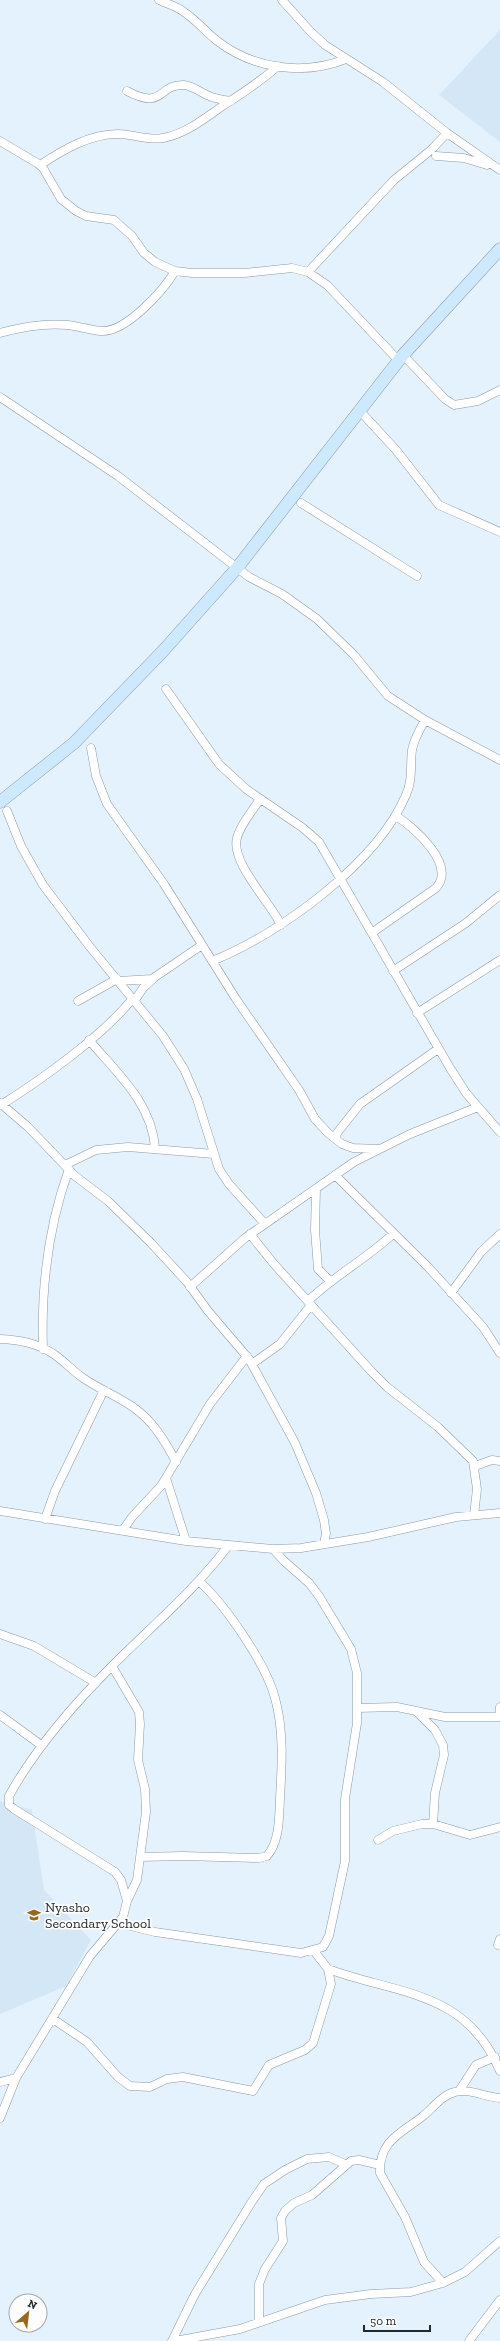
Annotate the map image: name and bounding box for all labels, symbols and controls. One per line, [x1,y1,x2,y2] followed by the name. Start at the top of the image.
[45,1899,151,1932] place label: Nyasho Secondary School
[26,1907,42,1923] school or university icon: Nyasho Secondary School
[8,2293,48,2333] north arrow
[26,2297,40,2313] text: N
[364,2307,430,2333] scale bar
[370,2314,397,2328] text: 50 m

